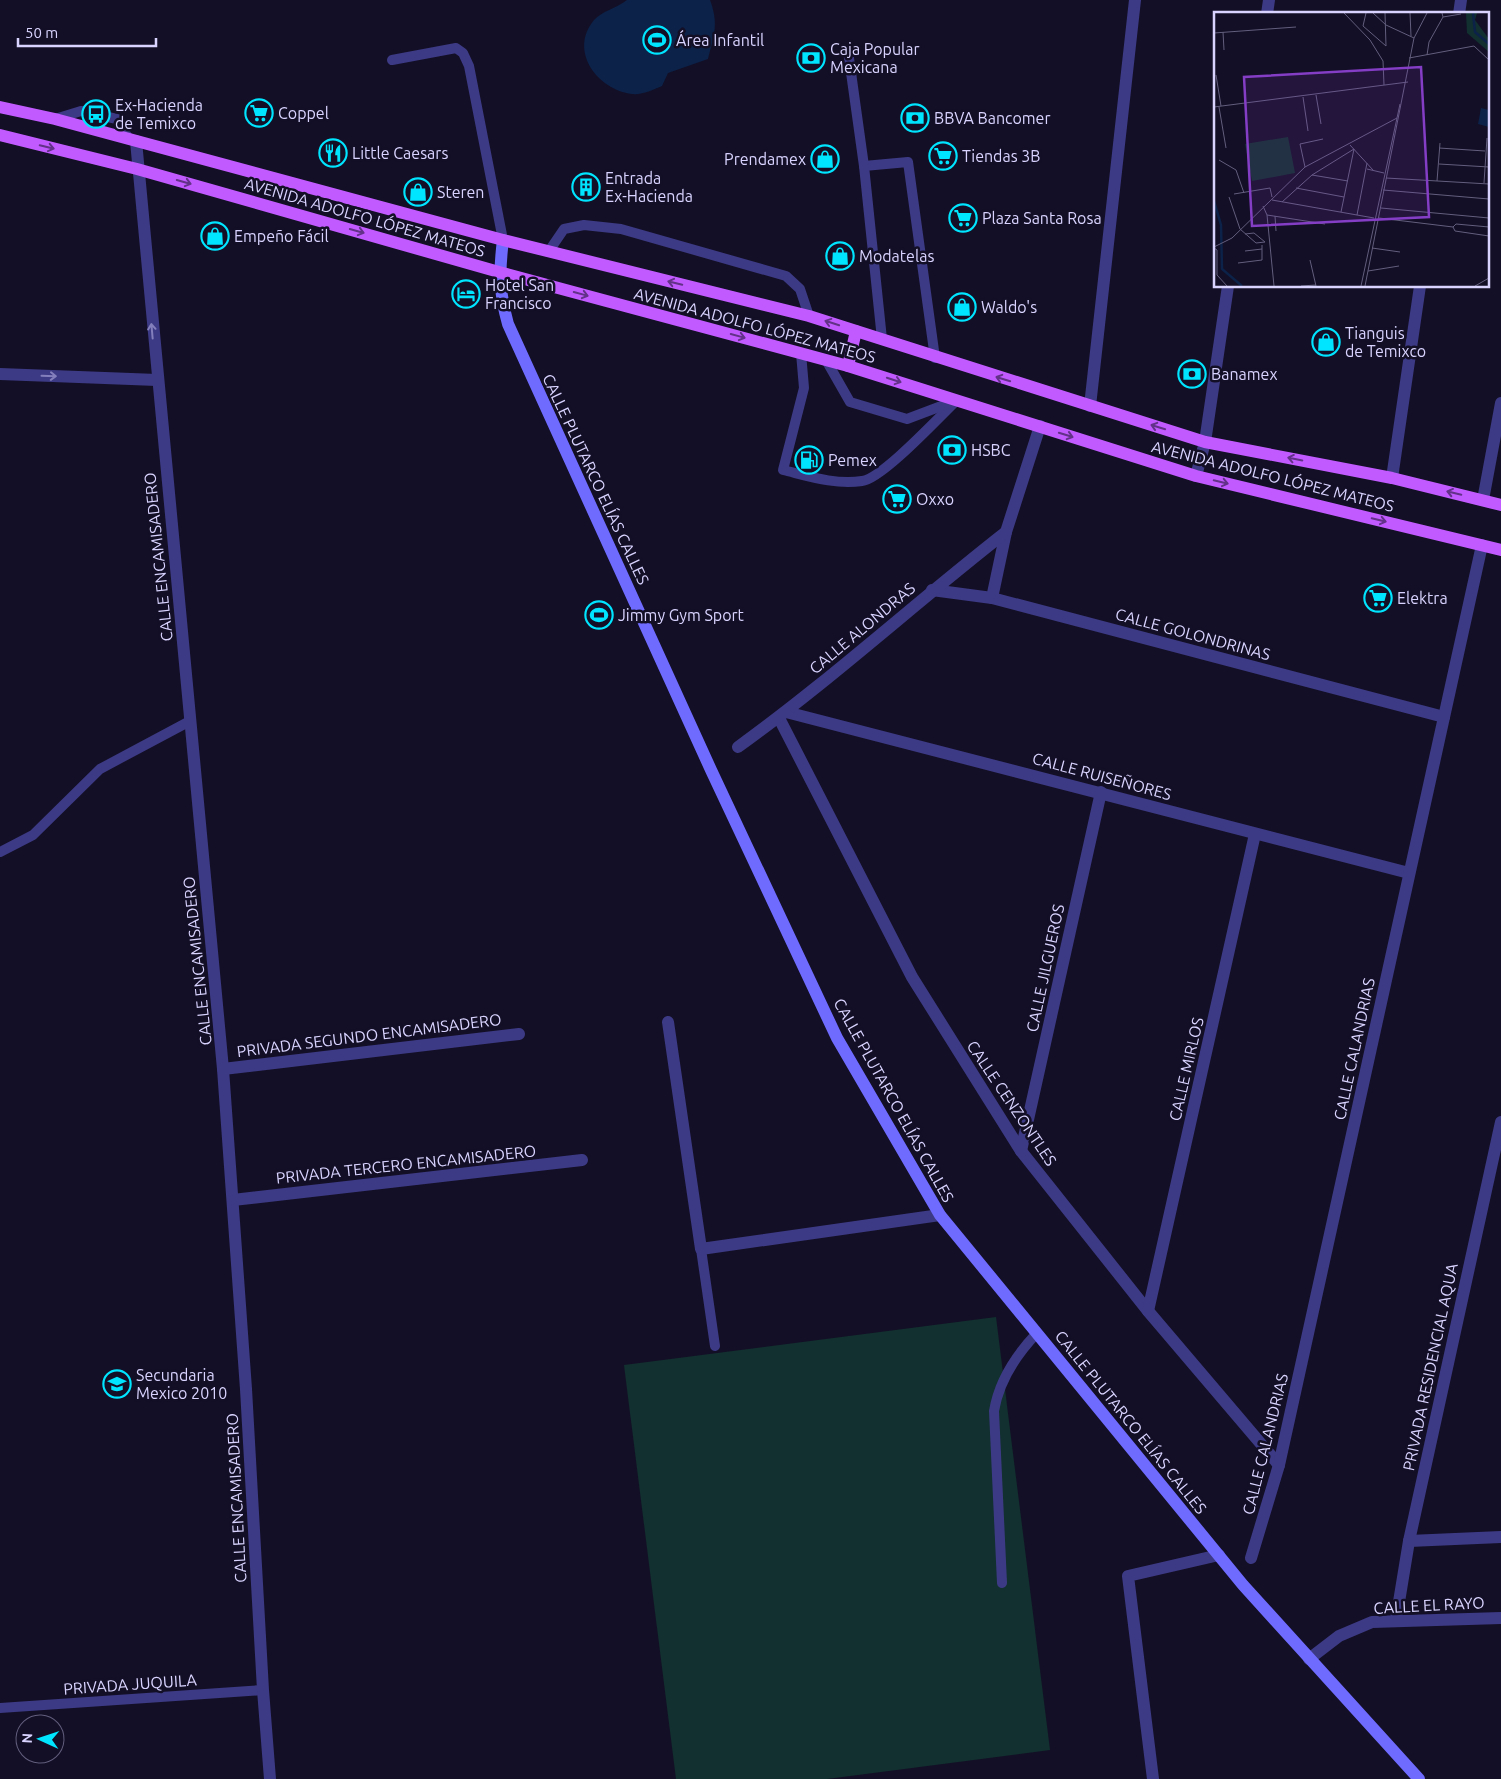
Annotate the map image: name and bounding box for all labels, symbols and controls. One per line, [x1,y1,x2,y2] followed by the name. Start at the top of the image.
[1214,12,1488,288] inset map
[18,15,155,47] scale bar
[25,24,58,41] text: 50 m
[642,25,672,55] sports icon: Área Infantil
[676,29,764,49] place label: Área Infantil
[830,40,920,76] place label: Caja Popular Mexicana
[796,43,826,73] bank icon: Caja Popular Mexicana
[115,96,203,132] place label: Ex-Hacienda de Temixco
[244,98,274,128] supermarket icon: Coppel
[81,99,111,129] bus stop icon: Ex-Hacienda de Temixco
[900,103,930,133] bank icon: BBVA Bancomer
[278,104,329,122] place label: Coppel
[934,109,1051,127] place label: BBVA Bancomer
[318,138,348,168] restaurant icon: Little Caesars
[928,141,958,171] supermarket icon: Tiendas 3B
[39,142,55,152] one-way arrow
[352,144,448,162] place label: Little Caesars
[810,144,840,174] shop icon: Prendamex
[962,147,1040,165] place label: Tiendas 3B
[724,150,806,168] place label: Prendamex
[605,169,693,205] place label: Entrada Ex-Hacienda
[571,172,601,202] building icon: Entrada Ex-Hacienda
[243,173,488,260] street label: AVENIDA ADOLFO LÓPEZ MATEOS
[403,177,433,207] shop icon: Steren
[175,178,191,188] one-way arrow
[437,183,485,201] place label: Steren
[948,203,978,233] supermarket icon: Plaza Santa Rosa
[982,209,1102,227] place label: Plaza Santa Rosa
[200,221,230,251] shop icon: Empeño Fácil
[234,227,329,245] place label: Empeño Fácil
[349,227,365,237] one-way arrow
[825,241,855,271] shop icon: Modatelas
[859,247,934,265] place label: Modatelas
[485,276,554,312] place label: Hotel San Francisco
[667,277,683,287] one-way arrow
[451,279,481,309] hotel icon: Hotel San Francisco
[632,283,878,366] street label: AVENIDA ADOLFO LÓPEZ MATEOS
[573,290,589,299] one-way arrow
[947,292,977,322] shop icon: Waldo's
[981,298,1037,316] place label: Waldo's
[824,318,840,328] one-way arrow
[147,323,157,339] one-way arrow
[1345,324,1426,360] place label: Tianguis de Temixco
[1311,327,1341,357] shop icon: Tianguis de Temixco
[729,332,745,341] one-way arrow
[1177,359,1207,389] bank icon: Banamex
[1211,365,1277,383] place label: Banamex
[539,370,655,587] street label: CALLE PLUTARCO ELÍAS CALLES
[40,371,56,380] one-way arrow
[995,373,1011,383] one-way arrow
[886,376,902,386] one-way arrow
[1151,422,1167,431] one-way arrow
[1058,430,1074,440] one-way arrow
[937,435,967,465] bank icon: HSBC
[1150,436,1396,515] street label: AVENIDA ADOLFO LÓPEZ MATEOS
[971,441,1011,459] place label: HSBC
[794,445,824,475] fuel station icon: Pemex
[828,451,877,469] place label: Pemex
[1287,454,1303,463] one-way arrow
[140,472,176,642] street label: CALLE ENCAMISADERO
[1213,478,1229,487] one-way arrow
[882,484,912,514] supermarket icon: Oxxo
[1446,488,1462,497] one-way arrow
[916,490,954,508] place label: Oxxo
[1371,516,1387,525] one-way arrow
[806,579,918,677] street label: CALLE ALONDRAS
[1363,583,1393,613] supermarket icon: Elektra
[1397,589,1448,607] place label: Elektra
[584,600,614,630] sports icon: Jimmy Gym Sport
[1113,605,1273,663] street label: CALLE GOLONDRINAS
[618,606,745,624] place label: Jimmy Gym Sport
[1031,748,1174,803] street label: CALLE RUISEÑORES
[179,876,215,1046] street label: CALLE ENCAMISADERO
[1023,902,1067,1034] street label: CALLE JILGUEROS
[1330,976,1378,1122] street label: CALLE CALANDRIAS
[830,994,959,1205] street label: CALLE PLUTARCO ELÍAS CALLES
[236,1010,502,1060] street label: PRIVADA SEGUNDO ENCAMISADERO
[1165,1015,1207,1123] street label: CALLE MIRLOS
[963,1037,1061,1169] street label: CALLE CENZONTLES
[275,1141,537,1187] street label: PRIVADA TERCERO ENCAMISADERO
[1399,1261,1461,1472] street label: PRIVADA RESIDENCIAL AQUA
[1052,1326,1212,1517] street label: CALLE PLUTARCO ELÍAS CALLES
[136,1366,227,1402] place label: Secundaria Mexico 2010
[102,1369,132,1399] school or university icon: Secundaria Mexico 2010
[1239,1372,1291,1516] street label: CALLE CALANDRIAS
[223,1413,249,1583] street label: CALLE ENCAMISADERO
[1373,1593,1485,1617] street label: CALLE EL RAYO
[63,1670,198,1698] street label: PRIVADA JUQUILA
[15,1714,65,1764] north arrow
[19,1733,35,1744] text: N

